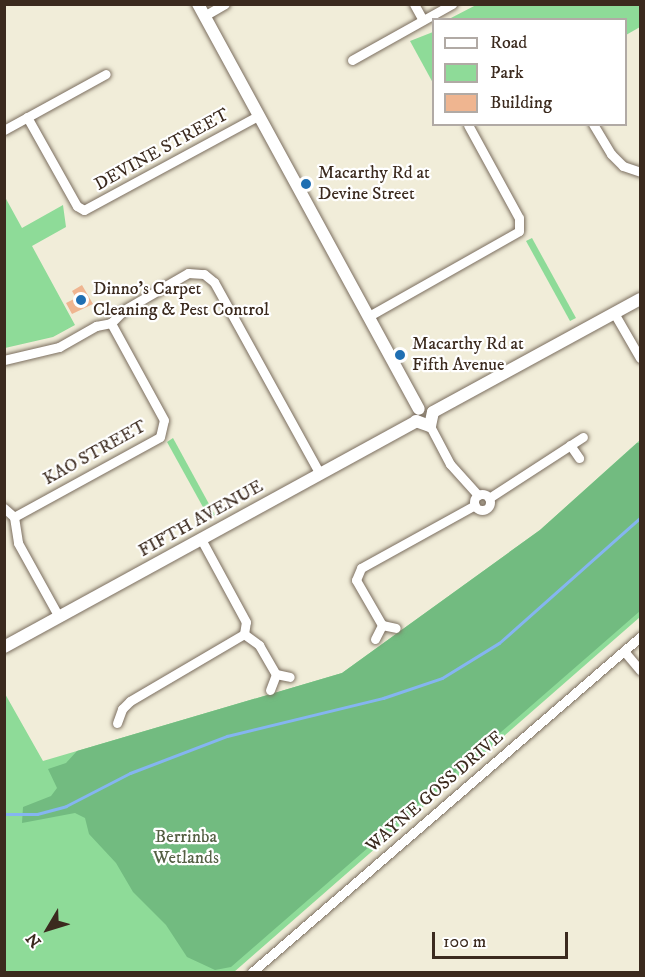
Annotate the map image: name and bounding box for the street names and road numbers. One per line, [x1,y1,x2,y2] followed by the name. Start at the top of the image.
[91,104,233,196] street label: DEVINE STREET
[40,416,150,490] street label: KAO STREET
[135,476,267,562] street label: FIFTH AVENUE
[362,726,508,858] street label: WAYNE GOSS DRIVE

